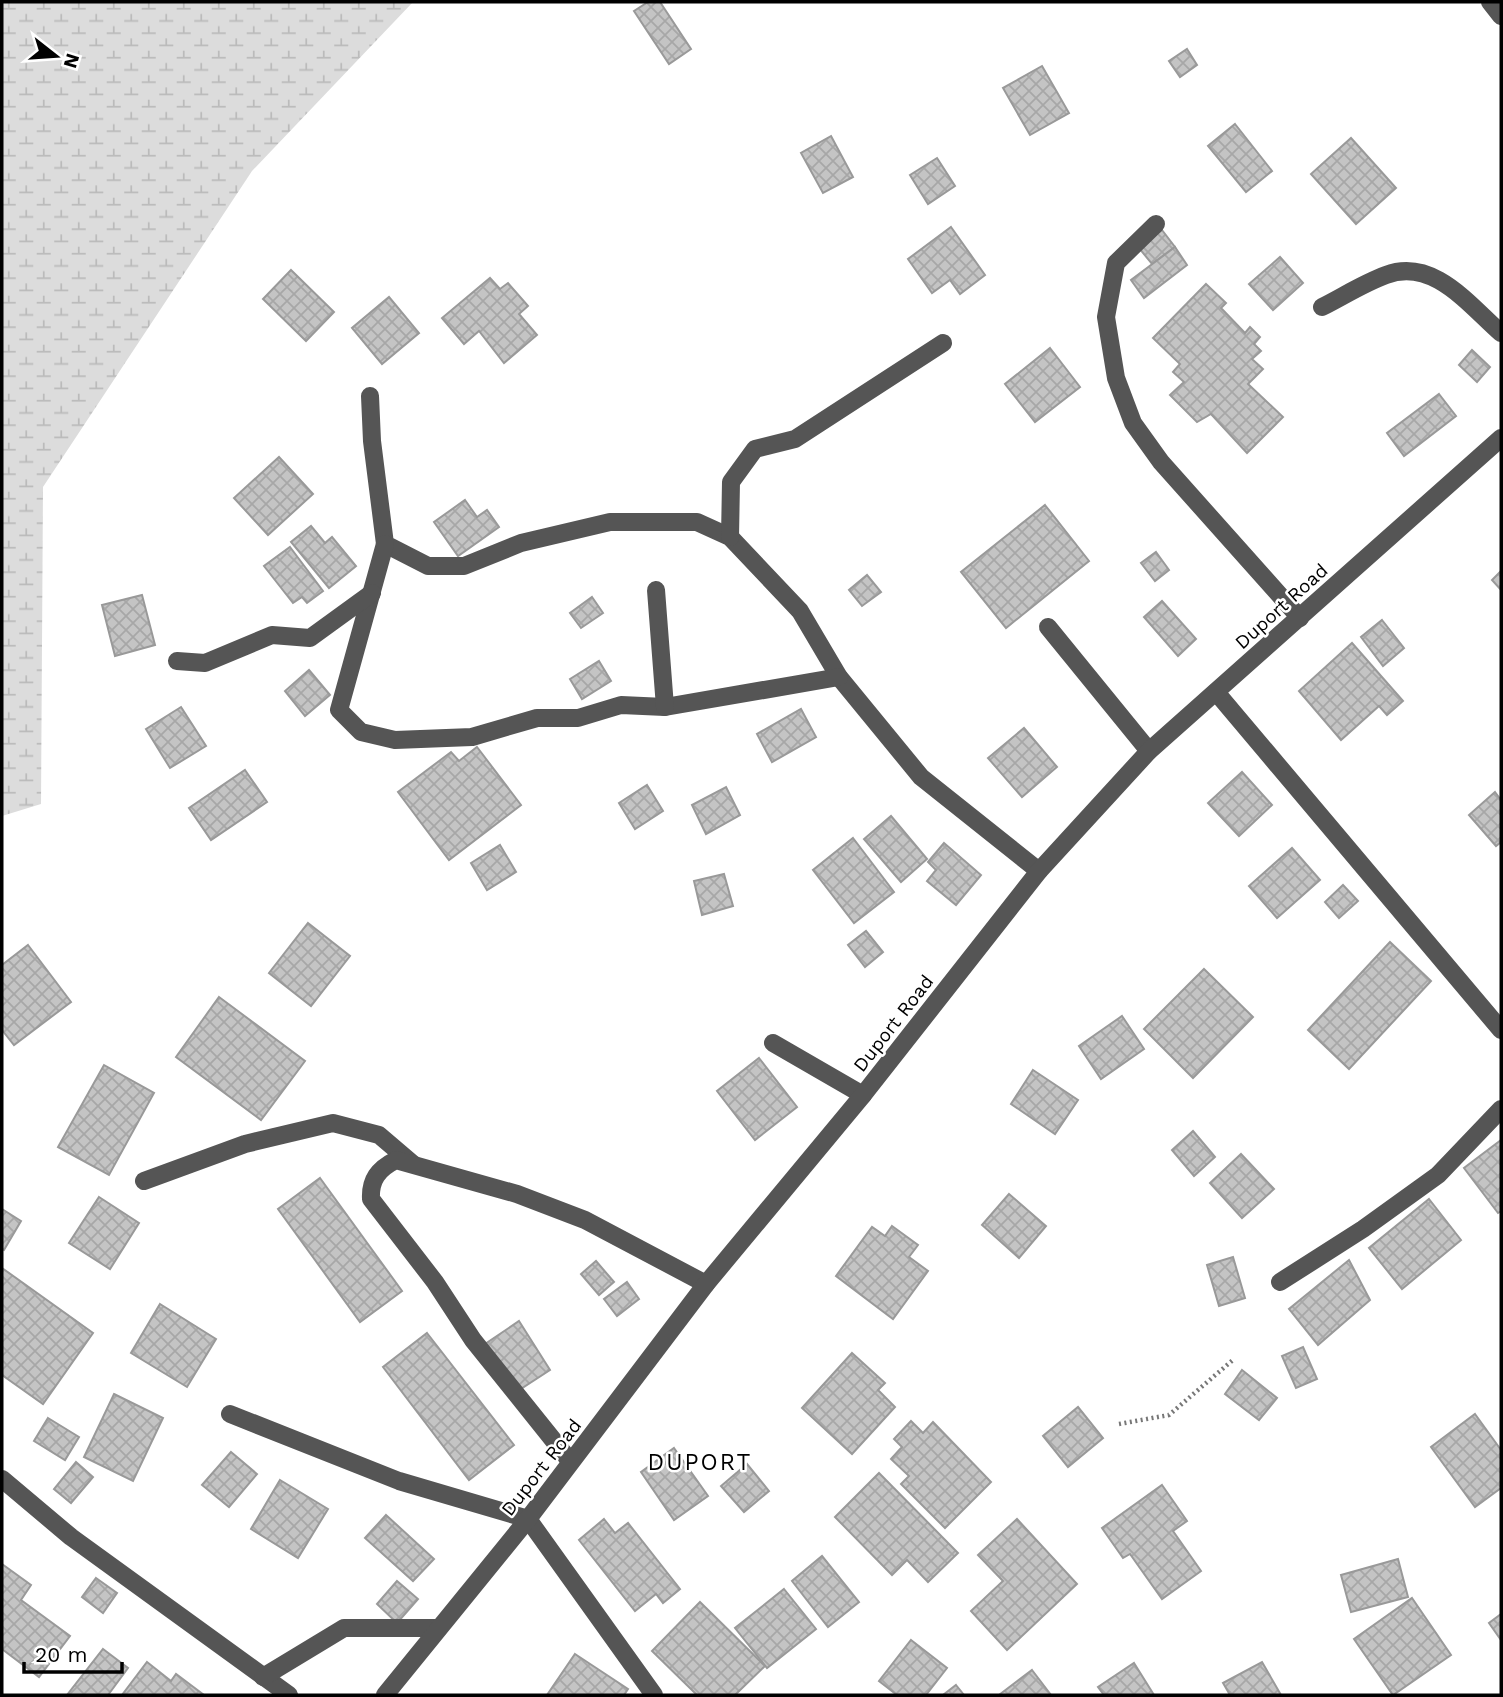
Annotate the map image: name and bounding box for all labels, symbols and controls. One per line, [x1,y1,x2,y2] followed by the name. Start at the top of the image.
[21,21,91,91] north arrow
[59,51,85,71] text: N
[1230,559,1332,654] street label: Duport Road
[848,970,938,1076] street label: Duport Road
[496,1414,586,1520] street label: Duport Road
[648,1449,752,1476] district label: DUPORT
[24,1630,122,1674] scale bar
[35,1642,87,1667] text: 20 m

